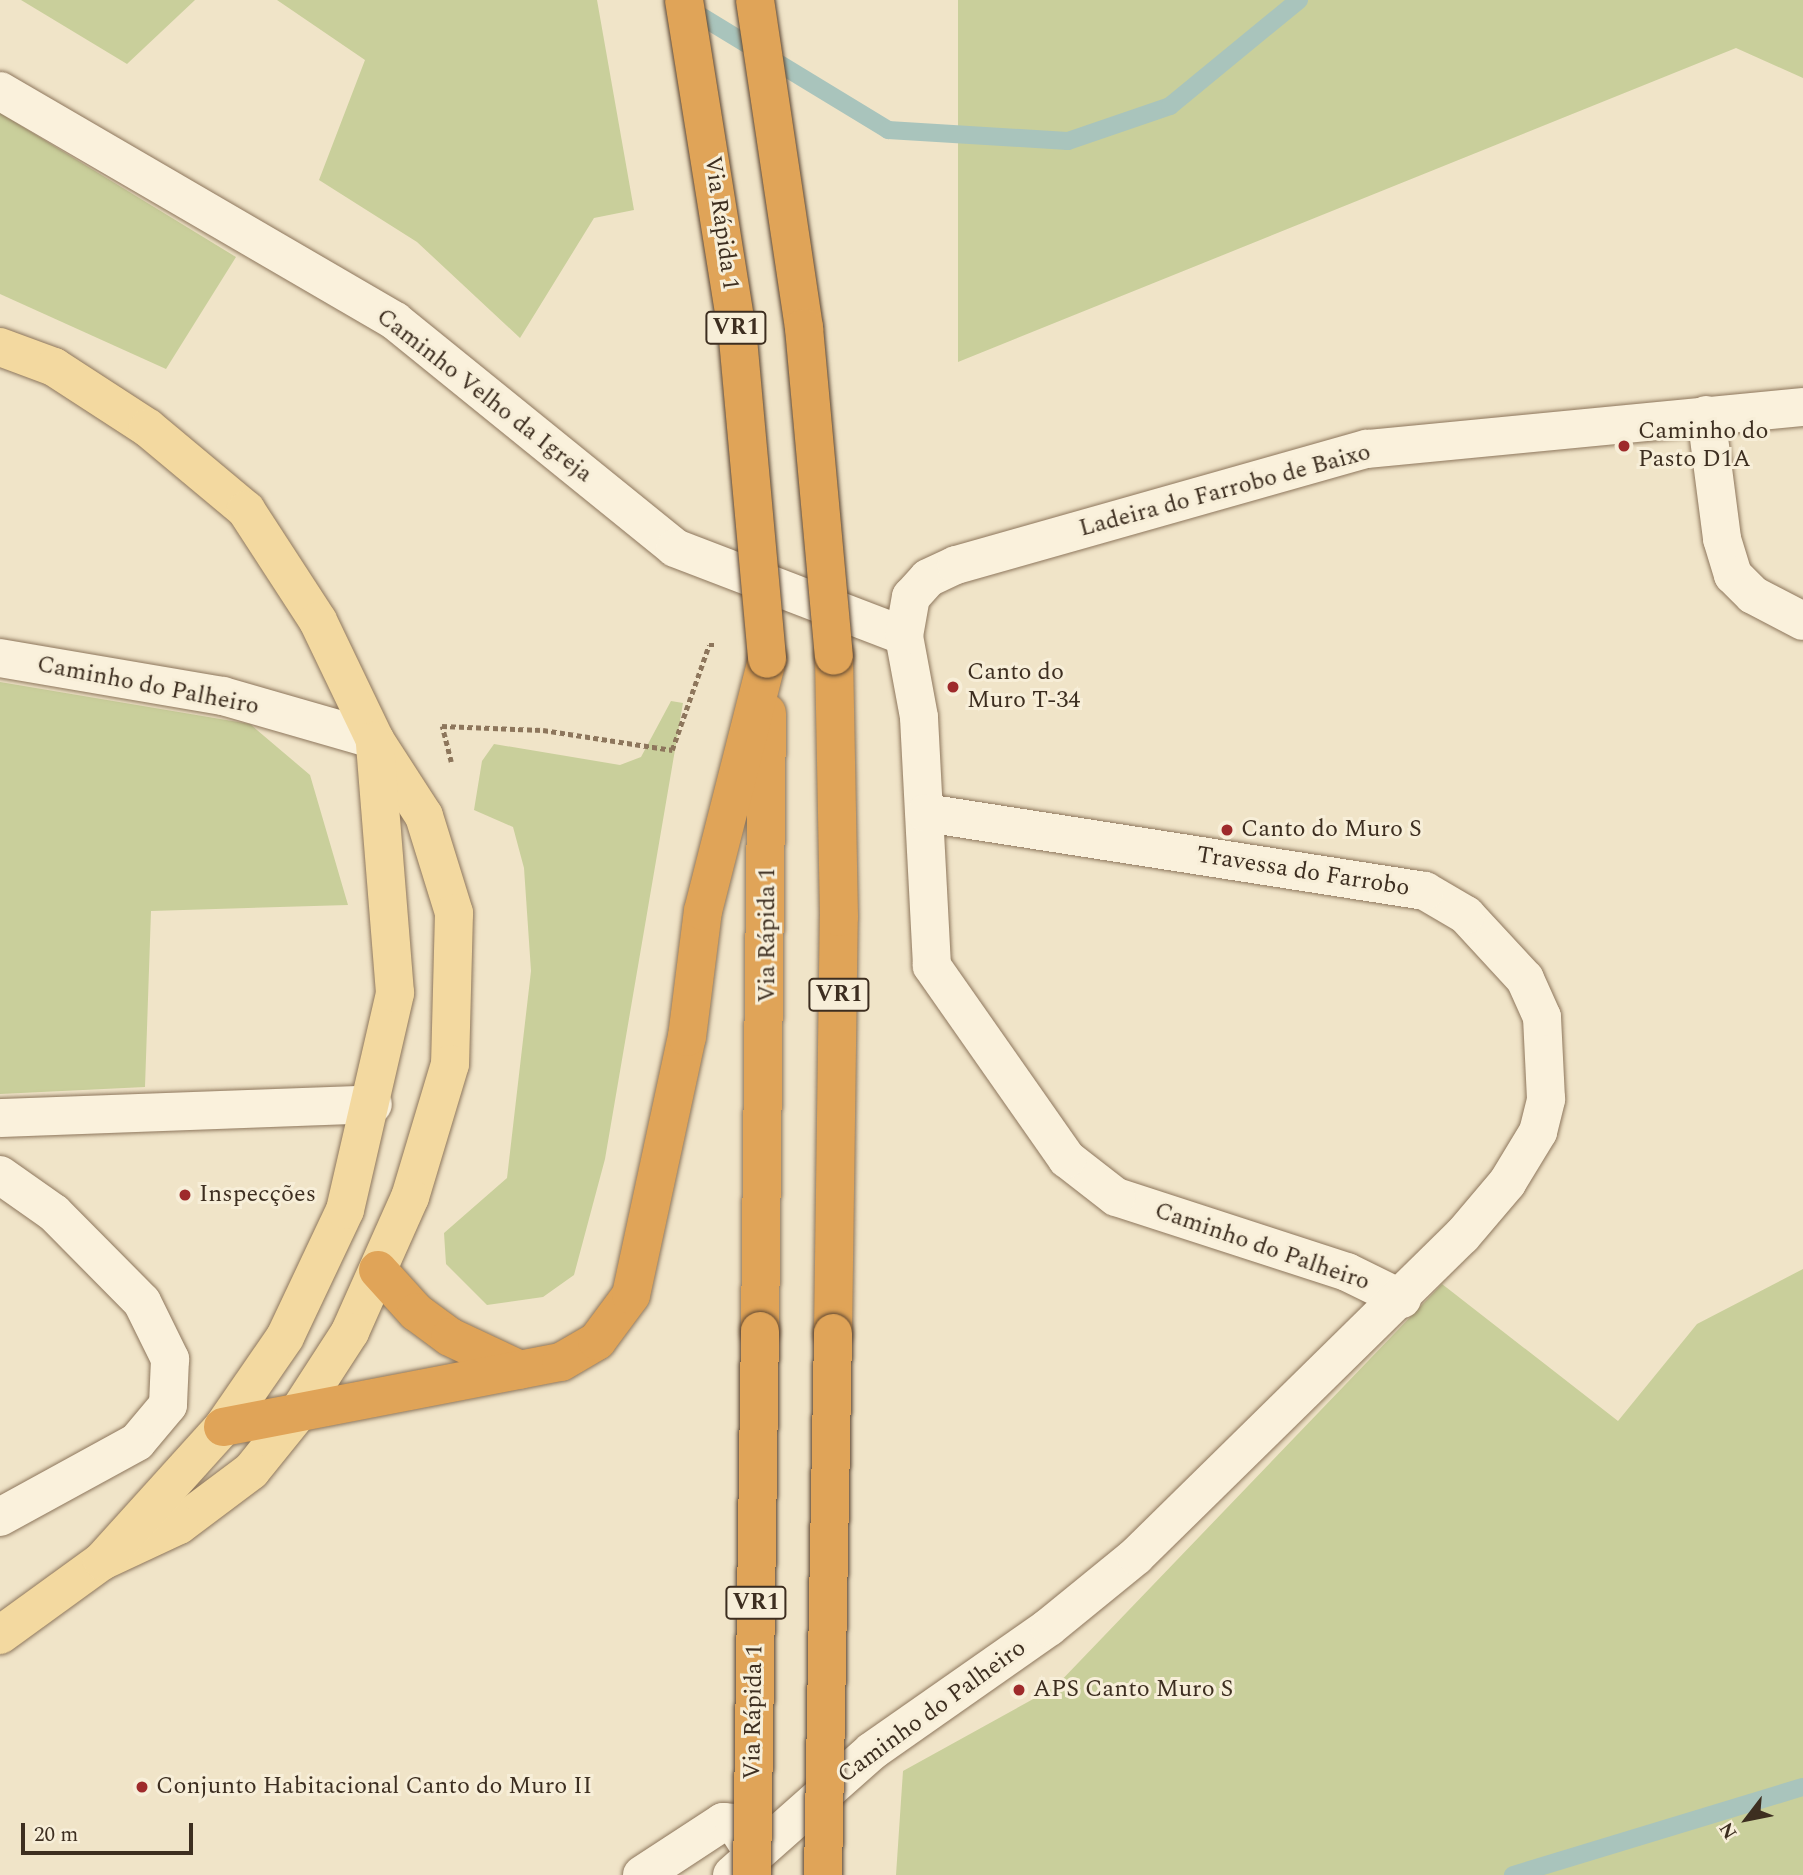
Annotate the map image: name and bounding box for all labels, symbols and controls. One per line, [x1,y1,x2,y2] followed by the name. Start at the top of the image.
[697,154,745,292] street label: Via Rápida 1
[370,303,598,489] street label: Caminho Velho da Igreja
[704,308,768,348] road number: VR1
[1638,418,1768,474] place label: Caminho do Pasto D1A
[1076,438,1374,544] street label: Ladeira do Farrobo de Baixo
[1616,438,1632,454] marker: Caminho do Pasto D1A
[35,650,261,722] street label: Caminho do Palheiro
[967,659,1080,715] place label: Canto do Muro T-34
[945,679,961,695] marker: Canto do Muro T-34
[1241,816,1422,844] place label: Canto do Muro S
[1219,822,1235,838] marker: Canto do Muro S
[1195,841,1411,903] street label: Travessa do Farrobo
[754,867,782,1003] street label: Via Rápida 1
[808,976,870,1014] road number: VR1
[199,1181,316,1209] place label: Inspecções
[177,1187,193,1203] marker: Inspecções
[1151,1197,1373,1297] street label: Caminho do Palheiro
[724,1584,788,1622] road number: VR1
[832,1634,1032,1790] street label: Caminho do Palheiro
[738,1644,770,1780] street label: Via Rápida 1
[1033,1676,1233,1704] place label: APS Canto Muro S
[1011,1682,1027,1698] marker: APS Canto Muro S
[156,1773,592,1801] place label: Conjunto Habitacional Canto do Muro II
[134,1779,150,1795] marker: Conjunto Habitacional Canto do Muro II
[1712,1784,1782,1854] north arrow
[24,1808,196,1852] scale bar
[1712,1816,1745,1845] text: N
[34,1819,78,1851] text: 20 m

